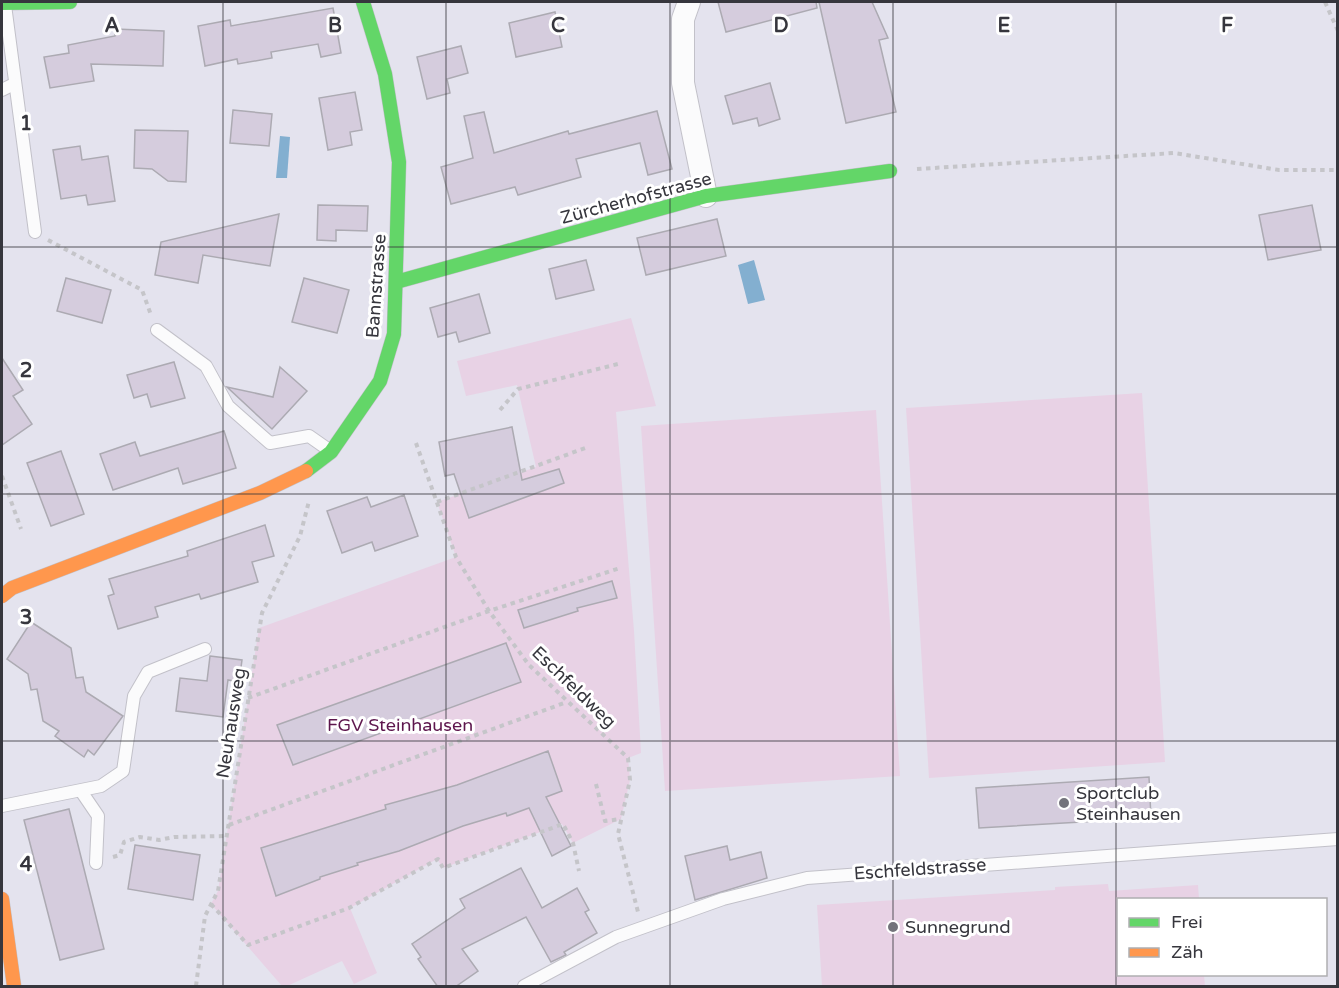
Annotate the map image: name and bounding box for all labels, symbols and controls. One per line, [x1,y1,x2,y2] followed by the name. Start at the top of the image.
[105,14,120,38] text: A
[328,14,342,38] text: B
[551,14,565,38] text: C
[773,14,789,38] text: D
[998,14,1011,38] text: E
[1221,14,1233,38] text: F
[20,112,32,136] text: 1
[558,167,714,229] street label: Zürcherhofstrasse
[361,233,391,339] street label: Bannstrasse
[20,359,32,383] text: 2
[20,606,32,630] text: 3
[527,641,621,733] street label: Eschfeldweg
[211,666,251,780] street label: Neuhausweg
[327,714,473,736] park label: FGV Steinhausen
[1076,782,1181,825] place label: Sportclub Steinhausen
[1057,796,1071,810] marker: Sportclub Steinhausen
[20,853,33,877] text: 4
[853,853,987,885] street label: Eschfeldstrasse
[1117,898,1327,976] legend
[1171,911,1203,933] text: Frei
[905,916,1011,938] place label: Sunnegrund
[886,920,900,934] marker: Sunnegrund
[1171,941,1204,963] text: Zäh

